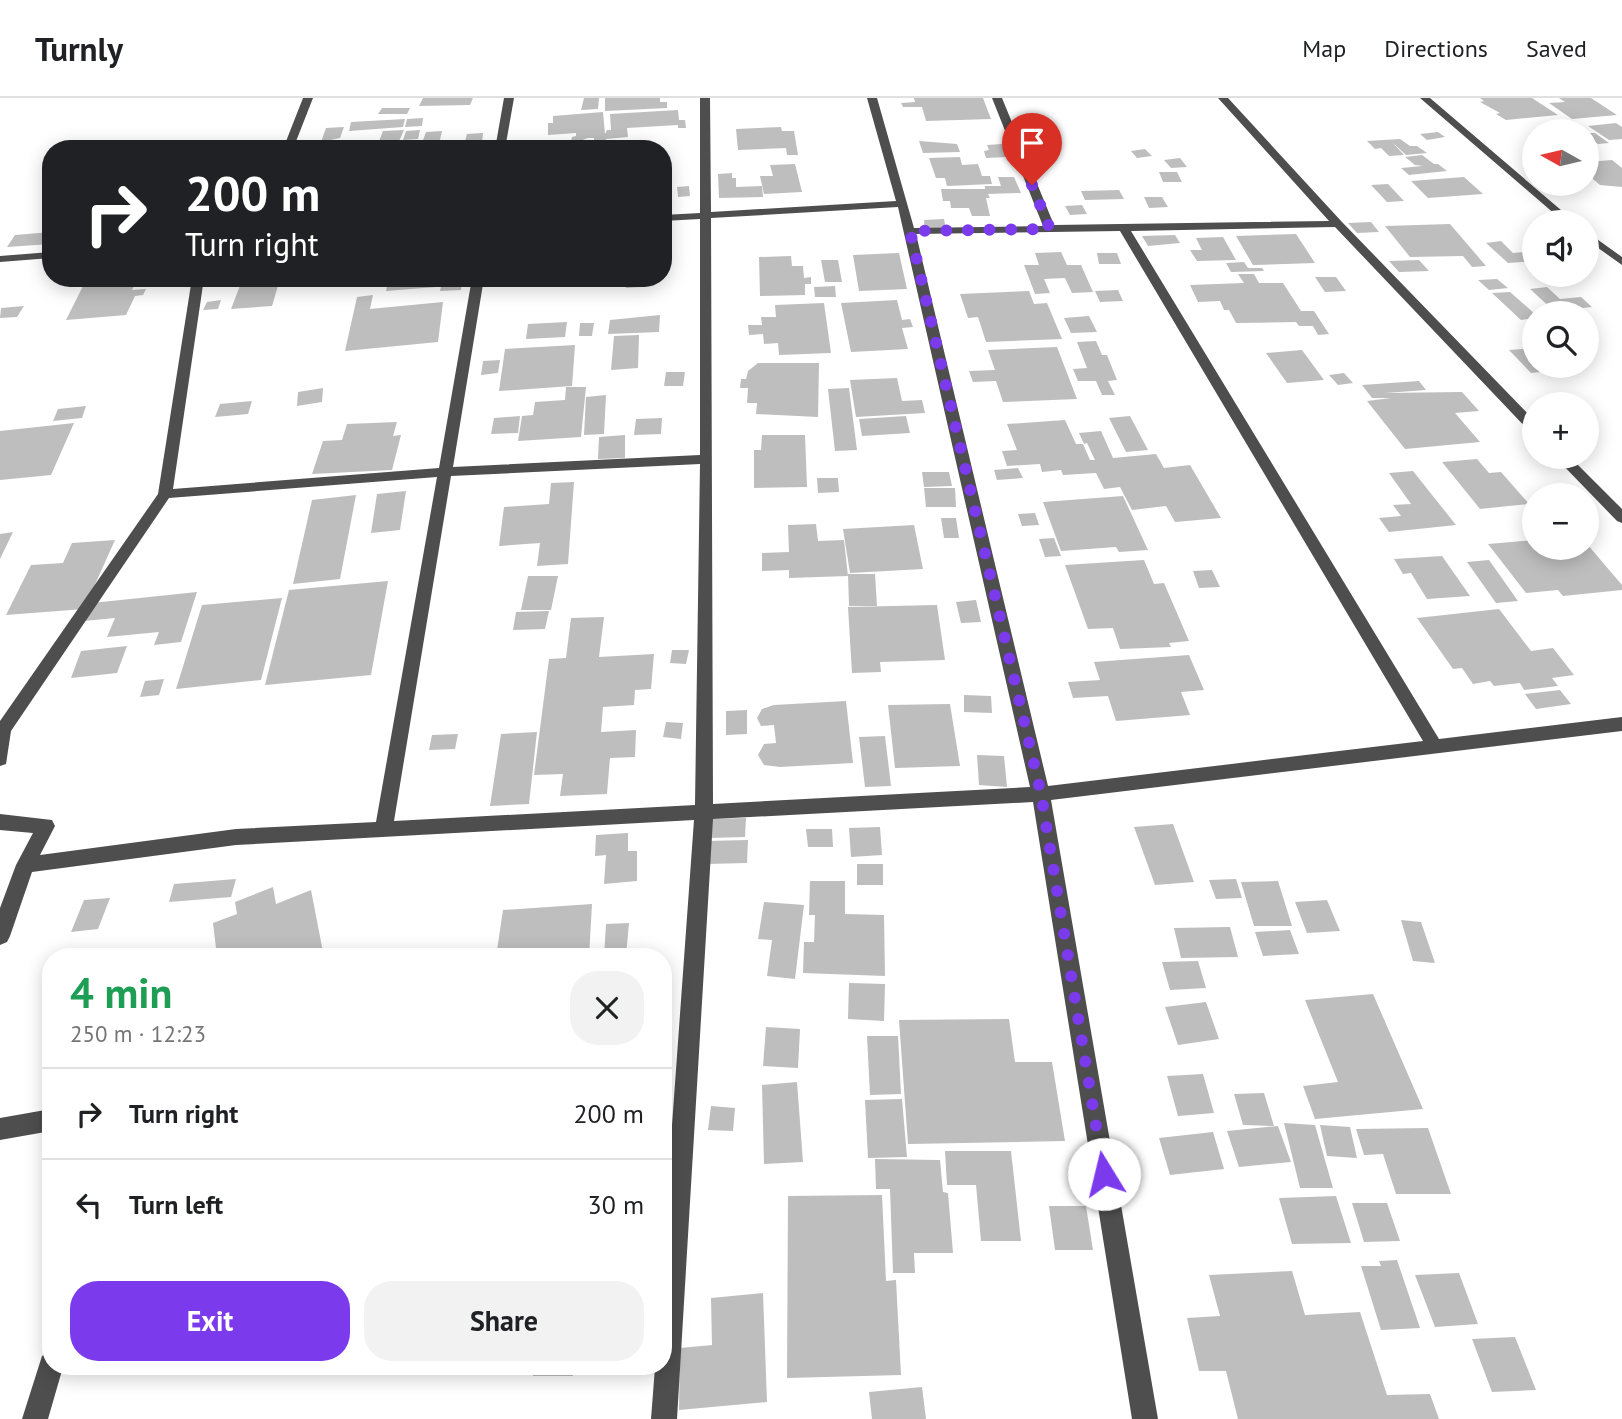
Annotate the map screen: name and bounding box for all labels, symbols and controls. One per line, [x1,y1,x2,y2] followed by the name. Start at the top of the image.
[35,27,123,70] text: Turnly
[1302,33,1346,64] text: Map
[1384,33,1488,64] text: Directions
[1526,33,1587,64] text: Saved
[1002,113,1062,185] pin
[1522,119,1600,196] north arrow
[1522,119,1599,560] map controls
[1013,124,1051,162] icon: arrive
[185,161,320,225] text: 200 m
[70,168,161,259] icon: right
[1522,210,1599,287] button: sound
[185,223,319,265] text: Turn right
[1522,301,1599,378] button: search
[1522,392,1599,469] button: +
[1522,483,1599,560] button: −
[70,965,172,1020] text: 4 min
[570,971,644,1045] button: close
[70,1019,206,1048] text: 250 m · 12:23
[70,1095,108,1133] icon: right
[129,1097,238,1130] text: Turn right
[573,1097,644,1130] text: 200 m
[1067,1137,1141,1211] position arrow
[70,1186,108,1224] icon: left
[129,1188,223,1221] text: Turn left
[588,1188,644,1221] text: 30 m
[70,1281,350,1361] button: Exit
[364,1281,644,1361] button: Share

